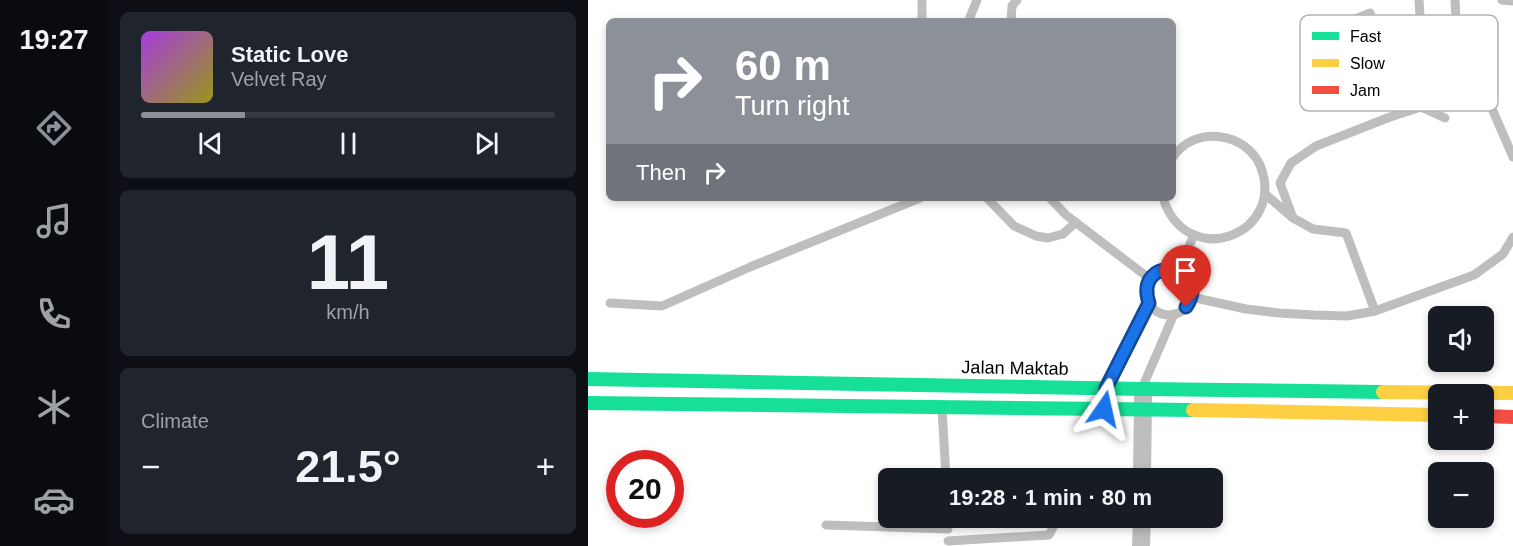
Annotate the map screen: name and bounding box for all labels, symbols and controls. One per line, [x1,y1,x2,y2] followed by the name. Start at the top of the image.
[1300,15,1498,111] legend
[19,25,89,55] text: 19:27
[1350,28,1382,45] text: Fast
[231,42,348,67] text: Static Love
[636,42,714,120] icon: right
[735,42,831,89] text: 60 m
[1350,55,1385,72] text: Slow
[231,68,327,90] text: Velvet Ray
[1350,82,1380,99] text: Jam
[735,91,850,121] text: Turn right
[33,107,75,149] icon: directions
[194,127,227,160] icon: previous
[332,127,365,160] icon: pause
[470,127,503,160] icon: next
[698,156,731,189] icon: right
[636,160,686,185] text: Then
[33,200,75,242] icon: music
[307,218,389,306] text: 11
[1160,245,1211,307] pin
[1169,254,1202,287] icon: arrive
[33,293,75,335] icon: phone
[326,301,370,323] text: km/h
[1428,306,1494,528] map controls
[1428,306,1494,372] button: sound
[961,357,1069,379] street label: Jalan Maktab
[1072,377,1136,441] position arrow
[1428,384,1494,450] button: +
[33,386,75,428] icon: climate
[141,410,209,432] text: Climate
[295,441,401,492] text: 21.5°
[141,448,160,485] text: −
[536,448,555,485] text: +
[606,450,684,528] speed limit sign: 20
[1428,462,1494,528] button: −
[33,479,75,521] icon: car
[949,485,1152,510] text: 19:28 · 1 min · 80 m

